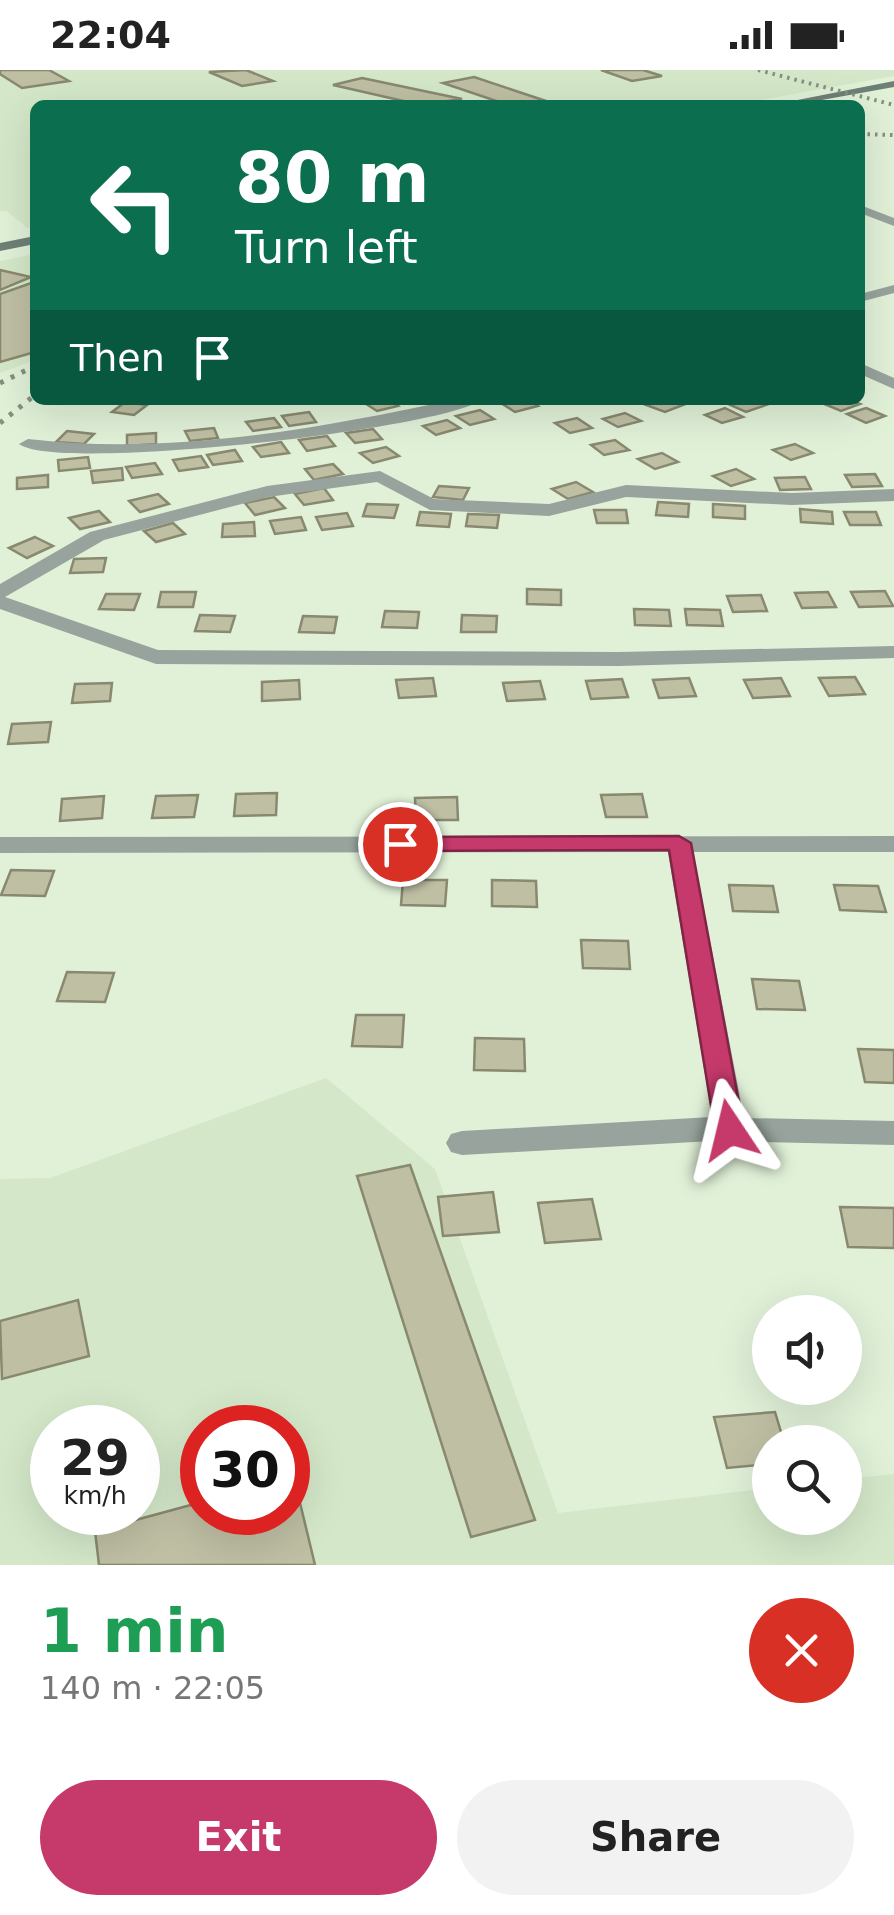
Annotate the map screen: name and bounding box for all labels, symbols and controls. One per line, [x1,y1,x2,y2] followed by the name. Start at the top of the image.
[50,13,171,57] text: 22:04
[235,137,430,219] text: 80 m
[70,140,200,270] icon: left
[235,221,418,274] text: Turn left
[185,330,240,385] icon: arrive
[70,336,165,380] text: Then
[358,802,443,887] pin
[373,817,428,872] icon: arrive
[678,1078,782,1182] position arrow
[752,1295,862,1535] map controls
[752,1295,862,1405] button: sound
[180,1405,310,1535] speed limit sign: 30
[752,1425,862,1535] button: search
[60,1429,130,1487] text: 29
[63,1481,127,1510] text: km/h
[40,1596,228,1666] text: 1 min
[749,1598,854,1703] button: close
[40,1669,265,1707] text: 140 m · 22:05
[40,1780,437,1895] button: Exit
[457,1780,854,1895] button: Share

